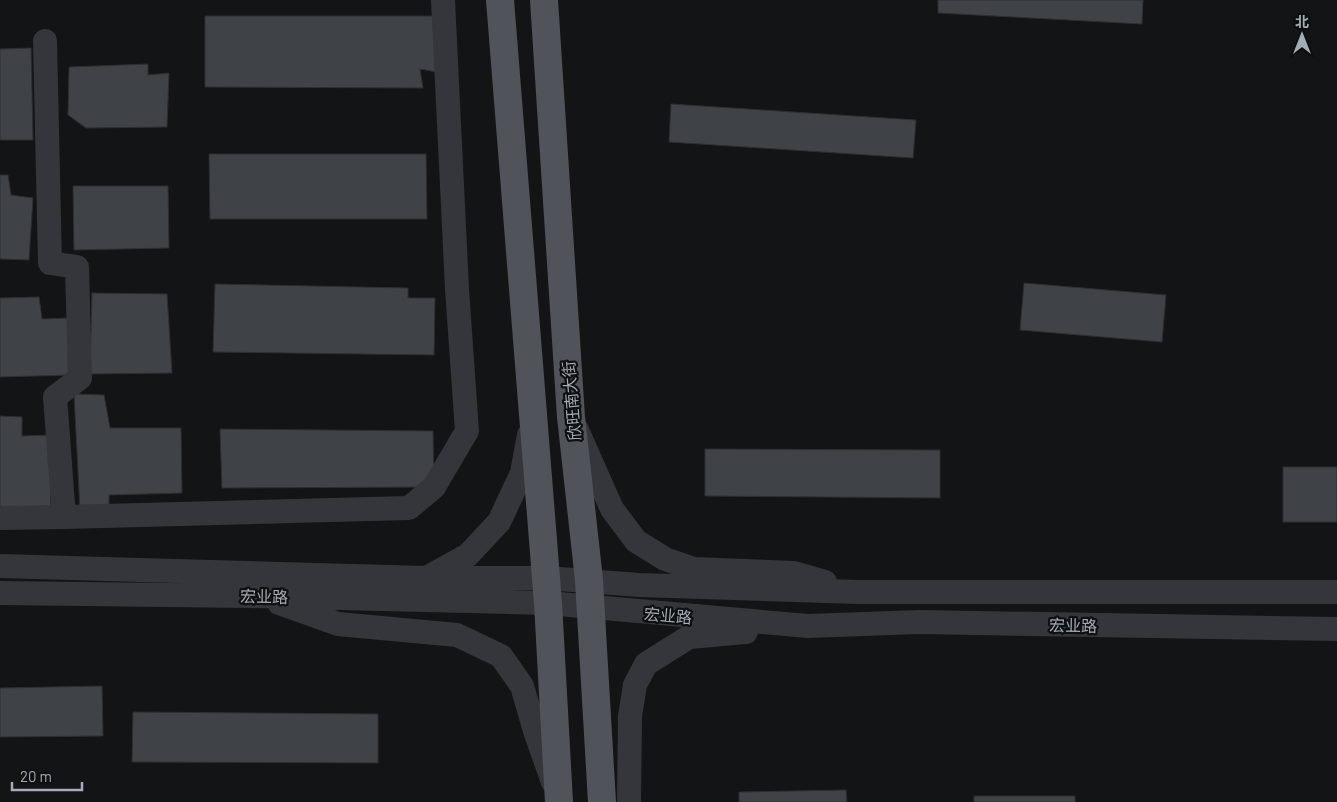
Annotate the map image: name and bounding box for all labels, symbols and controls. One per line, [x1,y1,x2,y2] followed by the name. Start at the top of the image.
[1277,10,1327,60] north arrow
[1295,13,1309,30] text: 北
[558,360,584,442] street label: 欣旺南大街
[240,586,288,606] street label: 宏业路
[643,603,693,627] street label: 宏业路
[1049,615,1097,635] street label: 宏业路
[12,760,82,792] scale bar
[20,767,52,785] text: 20 m

